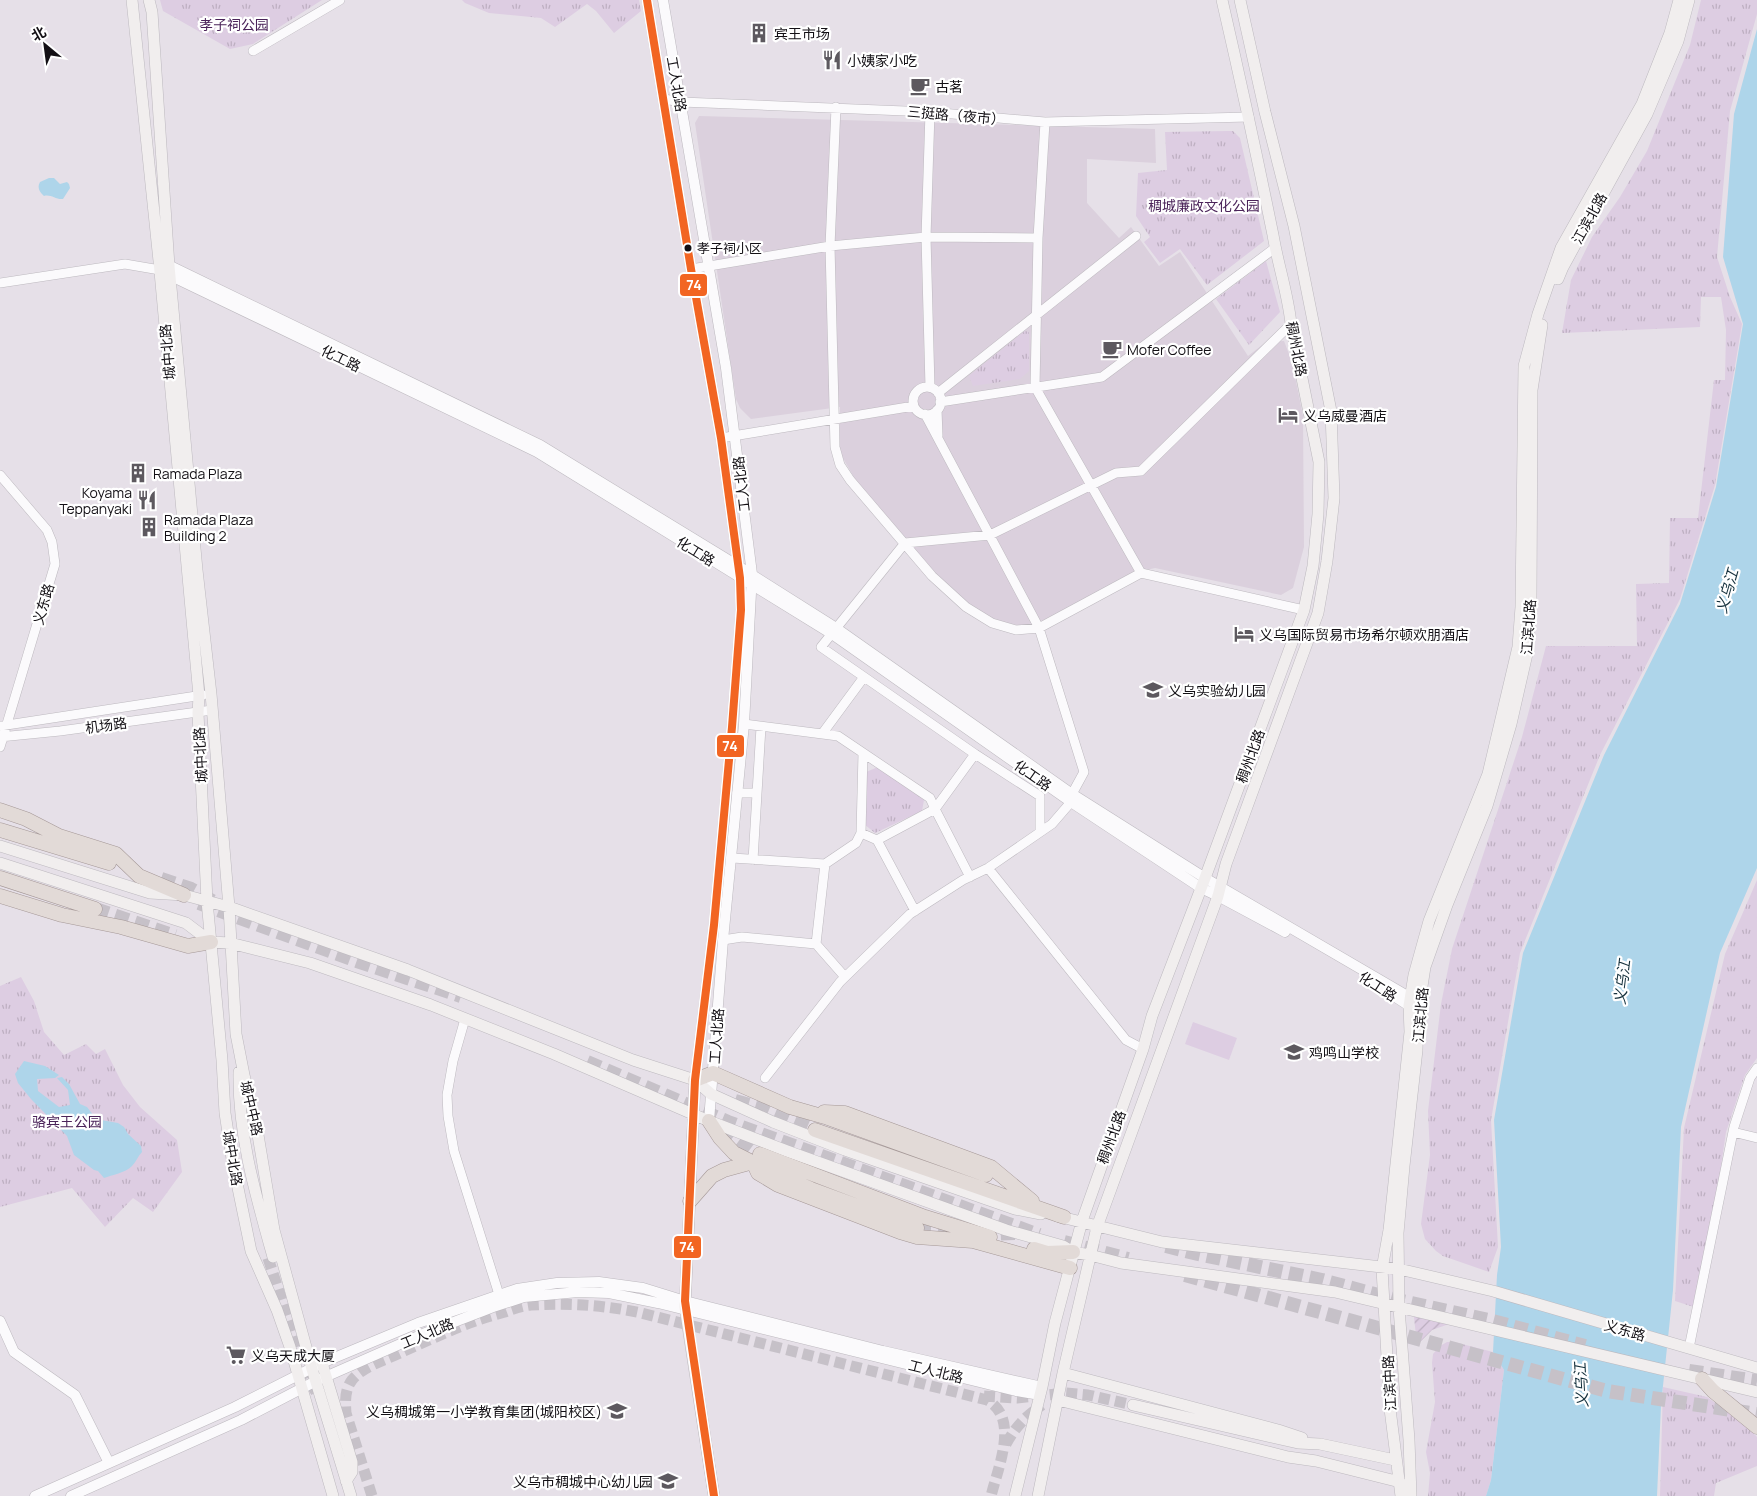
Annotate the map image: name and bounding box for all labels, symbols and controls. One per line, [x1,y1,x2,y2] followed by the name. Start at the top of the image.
[199,15,269,34] park label: 孝子祠公园
[20,20,70,70] north arrow
[28,21,49,45] text: 北
[748,22,770,44] building icon: 宾王市场
[774,24,830,43] place label: 宾王市场
[821,49,843,71] restaurant icon: 小姨家小吃
[847,51,917,70] place label: 小姨家小吃
[663,55,691,113] street label: 工人北路
[909,75,931,97] cafe icon: 古茗
[935,77,963,96] place label: 古茗
[906,101,1006,129] street label: 三挺路（夜市）
[1567,189,1611,247] street label: 江滨北路
[1148,196,1260,215] park label: 稠城廉政文化公园
[697,239,762,257] place label: 孝子祠小区
[683,243,693,253] marker: 孝子祠小区
[679,273,708,297] line badge: 74
[686,275,702,294] text: 74
[1282,320,1312,378] street label: 稠州北路
[155,323,179,381] street label: 城中北路
[1101,338,1123,360] cafe icon: Mofer Coffee
[318,340,364,376] street label: 化工路
[1127,340,1211,359] place label: Mofer Coffee
[1277,404,1299,426] hotel icon: 义乌威曼酒店
[1303,406,1387,425] place label: 义乌威曼酒店
[728,455,754,513] street label: 工人北路
[127,462,149,484] building icon: Ramada Plaza
[153,464,242,483] place label: Ramada Plaza
[59,483,132,518] place label: Koyama Teppanyaki
[136,489,158,511] restaurant icon: Koyama Teppanyaki
[164,510,253,545] place label: Ramada Plaza Building 2
[138,516,160,538] building icon: Ramada Plaza Building 2
[673,532,719,570] street label: 化工路
[1711,565,1744,616] water label: 义乌江
[28,581,58,627] street label: 义东路
[1517,598,1539,656] street label: 江滨北路
[1233,623,1255,645] hotel icon: 义乌国际贸易市场希尔顿欢朋酒店
[1259,625,1469,644] place label: 义乌国际贸易市场希尔顿欢朋酒店
[1142,679,1164,701] school or university icon: 义乌实验幼儿园
[1168,681,1266,700] place label: 义乌实验幼儿园
[84,713,128,737] street label: 机场路
[1231,726,1269,786] street label: 稠州北路
[189,727,211,783] street label: 城中北路
[716,734,745,758] line badge: 74
[722,736,738,755] text: 74
[1010,755,1056,795] street label: 化工路
[1609,956,1635,1006] water label: 义乌江
[1355,967,1401,1005] street label: 化工路
[1408,986,1432,1044] street label: 江滨北路
[705,1007,727,1065] street label: 工人北路
[1283,1041,1305,1063] school or university icon: 鸡鸣山学校
[1309,1043,1379,1062] place label: 鸡鸣山学校
[236,1079,268,1137] street label: 城中中路
[1092,1107,1130,1167] street label: 稠州北路
[32,1112,102,1131] park label: 骆宾王公园
[219,1129,247,1187] street label: 城中北路
[673,1235,702,1259] line badge: 74
[679,1237,695,1256] text: 74
[398,1313,456,1353] street label: 工人北路
[1602,1315,1648,1345] street label: 义东路
[225,1344,247,1366] supermarket icon: 义乌天成大厦
[251,1346,335,1365] place label: 义乌天成大厦
[907,1355,965,1387] street label: 工人北路
[1378,1355,1400,1411] street label: 江滨中路
[1569,1360,1593,1408] water label: 义乌江
[606,1400,628,1422] school or university icon: 义乌稠城第一小学教育集团(城阳校区)
[366,1402,602,1421] place label: 义乌稠城第一小学教育集团(城阳校区)
[657,1470,679,1492] school or university icon: 义乌市稠城中心幼儿园
[513,1472,653,1491] place label: 义乌市稠城中心幼儿园

